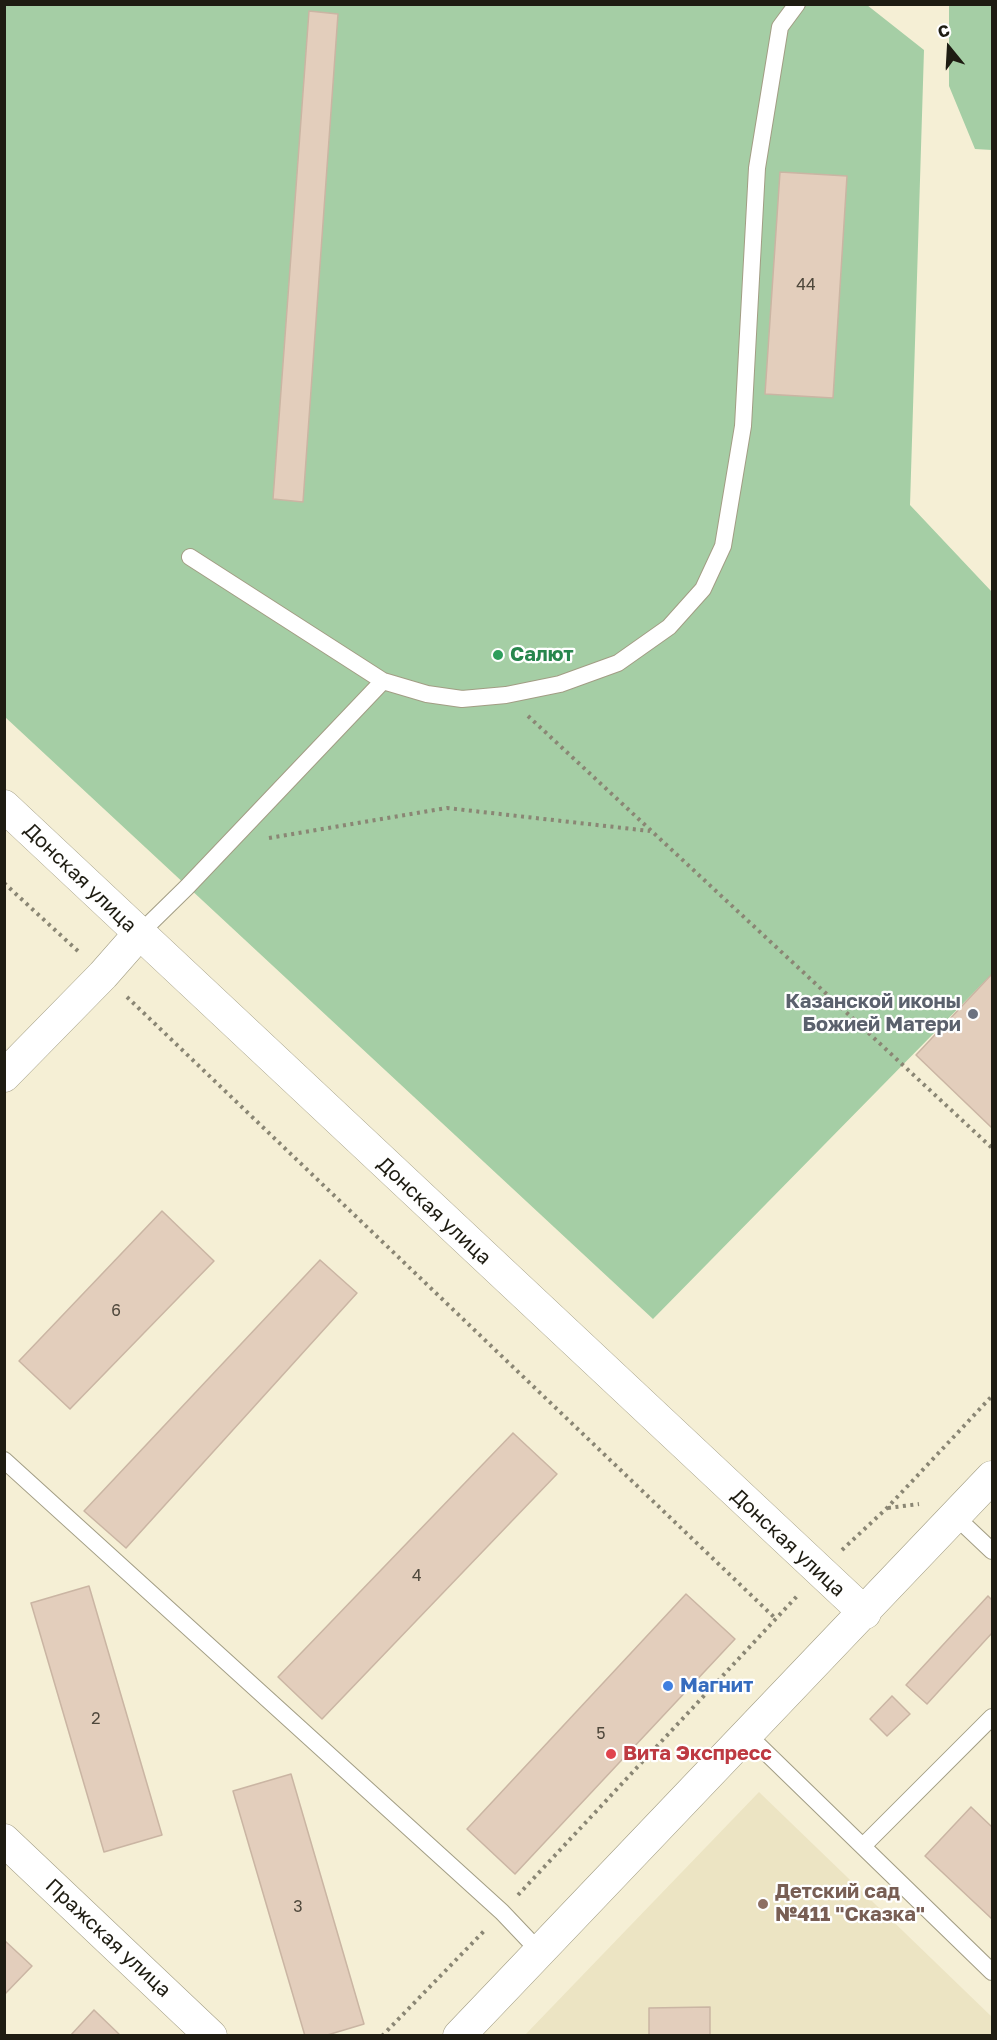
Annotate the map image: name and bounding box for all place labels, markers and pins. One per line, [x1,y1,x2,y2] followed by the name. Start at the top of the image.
[510,643,574,667] place label: Салют
[491,648,505,662] marker: Салют
[785,990,961,1037] place label: Казанской иконы Божией Матери
[966,1007,980,1021] marker: Казанской иконы Божией Матери
[680,1674,753,1698] place label: Магнит
[661,1679,675,1693] marker: Магнит
[623,1742,772,1766] place label: Вита Экспресс
[604,1747,618,1761] marker: Вита Экспресс
[775,1880,925,1927] place label: Детский сад №411 "Сказка"
[756,1897,770,1911] marker: Детский сад №411 "Сказка"

